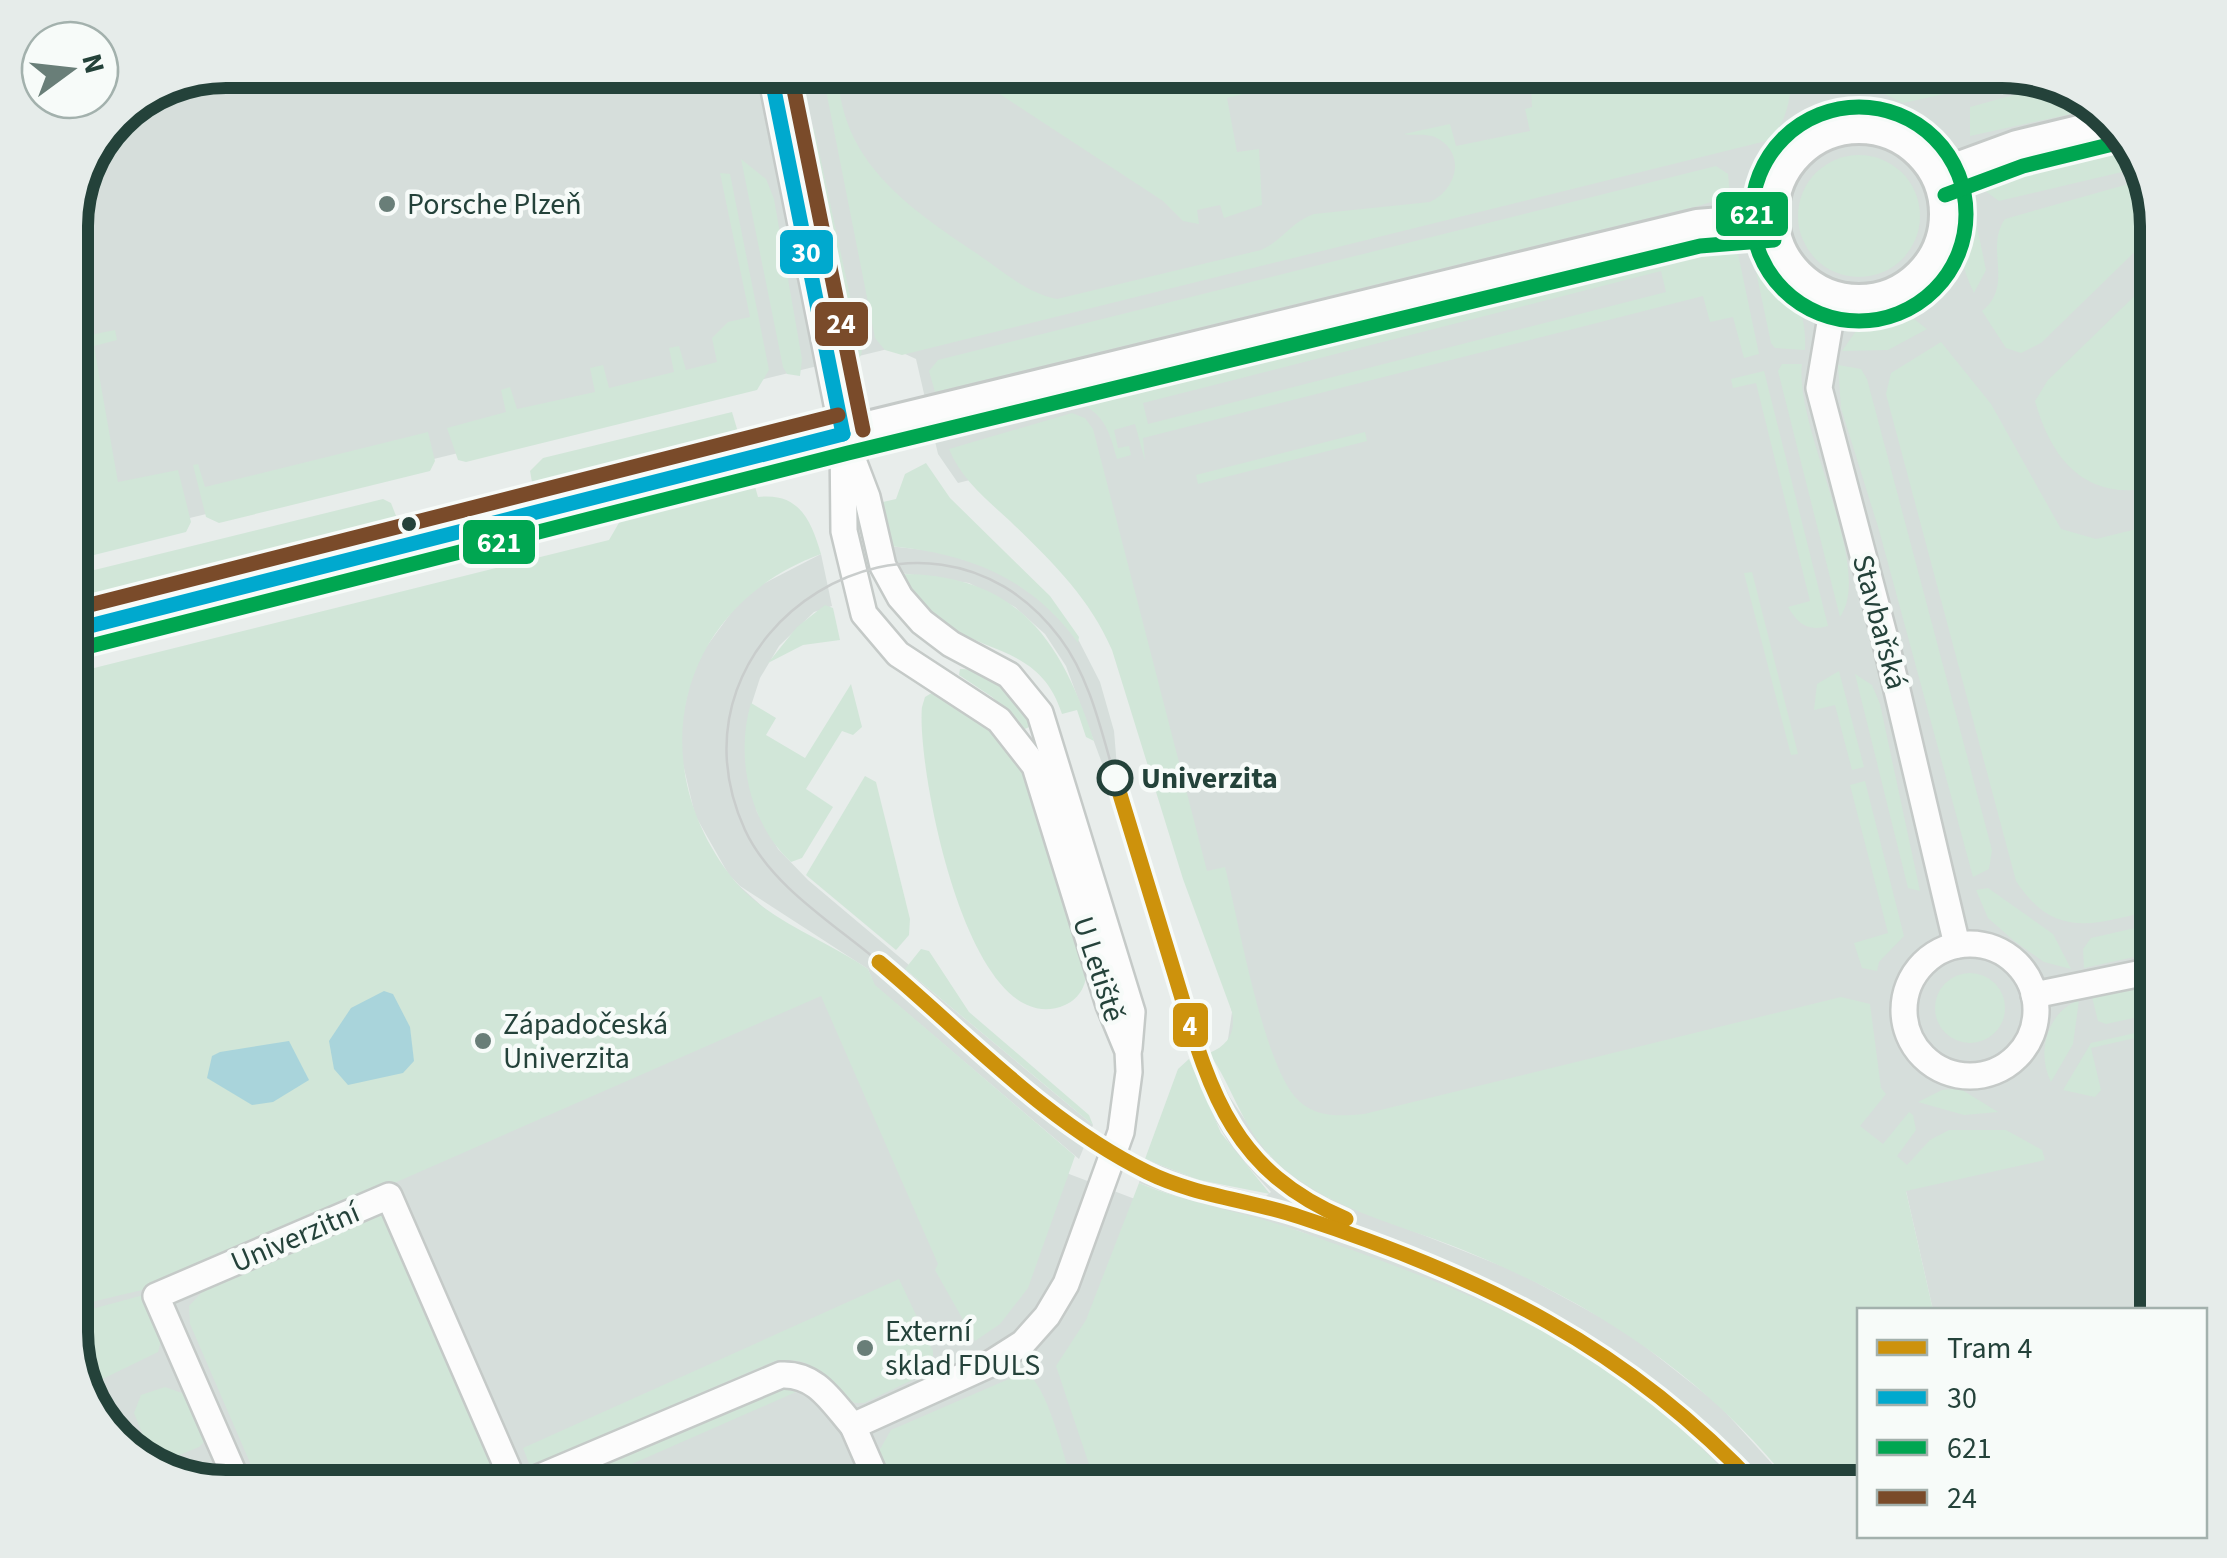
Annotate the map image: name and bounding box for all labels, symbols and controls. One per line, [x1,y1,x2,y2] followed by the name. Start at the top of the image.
[20,20,120,120] north arrow
[71,50,115,78] text: N
[407,183,582,226] place label: Porsche Plzeň
[1714,190,1790,238] line badge: 621
[376,193,398,215] marker: Porsche Plzeň
[1730,195,1774,235] text: 621
[778,228,835,276] line badge: 30
[791,233,821,273] text: 30
[813,300,870,348] line badge: 24
[826,304,856,344] text: 24
[399,514,419,534] unlabelled marker
[461,518,537,566] line badge: 621
[477,523,521,563] text: 621
[1841,550,1918,694] street label: Stavbařská
[1141,757,1278,800] place label: Univerzita
[1098,761,1132,795] marker: Univerzita
[1061,911,1136,1027] street label: U Letiště
[1171,1001,1210,1049] line badge: 4
[503,1003,668,1080] place label: Západočeská Univerzita
[1183,1006,1198,1046] text: 4
[472,1030,494,1052] marker: Západočeská Univerzita
[224,1190,368,1284] street label: Univerzitní
[1857,1308,2207,1538] legend
[885,1310,1040,1387] place label: Externí sklad FDULS
[1947,1327,2032,1370] text: Tram 4
[854,1337,876,1359] marker: Externí sklad FDULS
[1947,1377,1977,1420] text: 30
[1947,1427,1992,1470] text: 621
[1947,1477,1977,1520] text: 24

